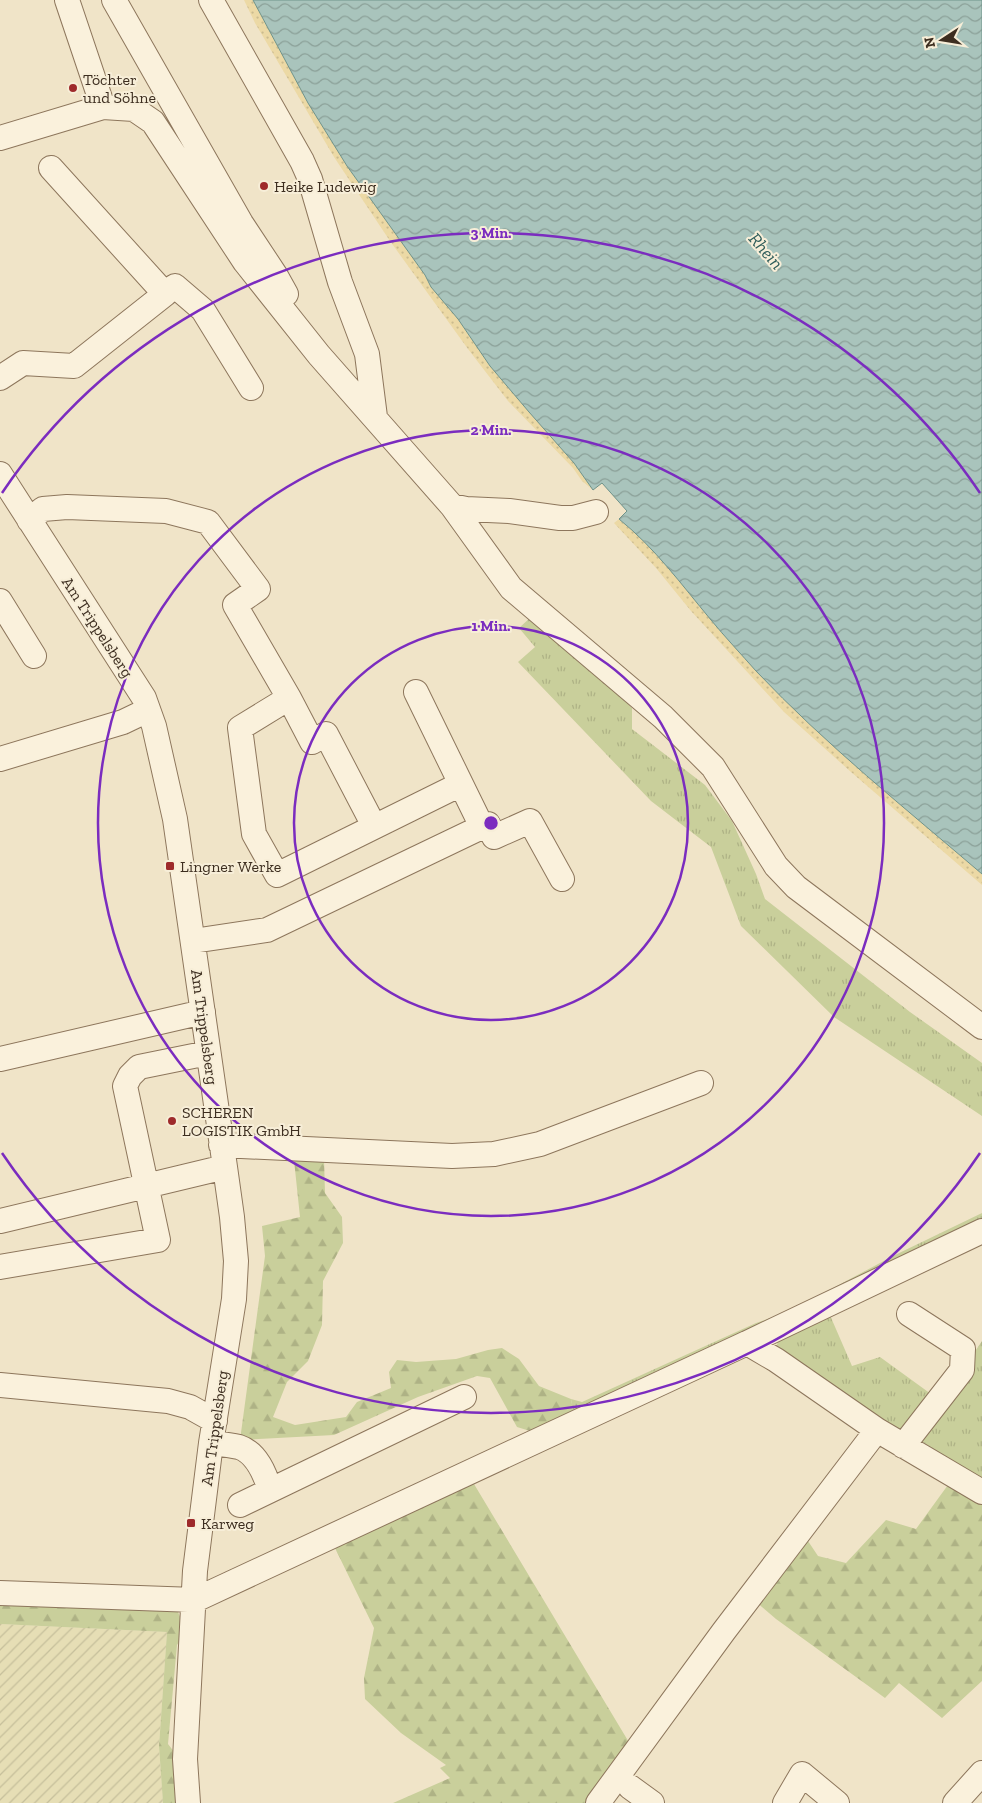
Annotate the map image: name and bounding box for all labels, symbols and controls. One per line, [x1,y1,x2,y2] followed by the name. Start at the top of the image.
[917,15,967,65] north arrow
[920,35,939,50] text: N
[83,70,156,107] place label: Töchter und Söhne
[67,82,79,94] marker: Töchter und Söhne
[274,177,376,196] place label: Heike Ludewig
[258,180,270,192] marker: Heike Ludewig
[471,224,512,242] text: 3 Min.
[744,228,788,274] water label: Rhein
[470,421,512,439] text: 2 Min.
[58,573,137,681] street label: Am Trippelsberg
[471,617,511,635] text: 1 Min.
[482,814,500,832] centre of rings
[180,857,281,876] place label: Lingner Werke
[164,860,176,872] marker: Lingner Werke
[187,968,222,1086] street label: Am Trippelsberg
[182,1103,301,1140] place label: SCHEREN LOGISTIK GmbH
[166,1115,178,1127] marker: SCHEREN LOGISTIK GmbH
[197,1369,232,1487] street label: Am Trippelsberg
[201,1514,254,1533] place label: Karweg
[185,1517,197,1529] marker: Karweg

